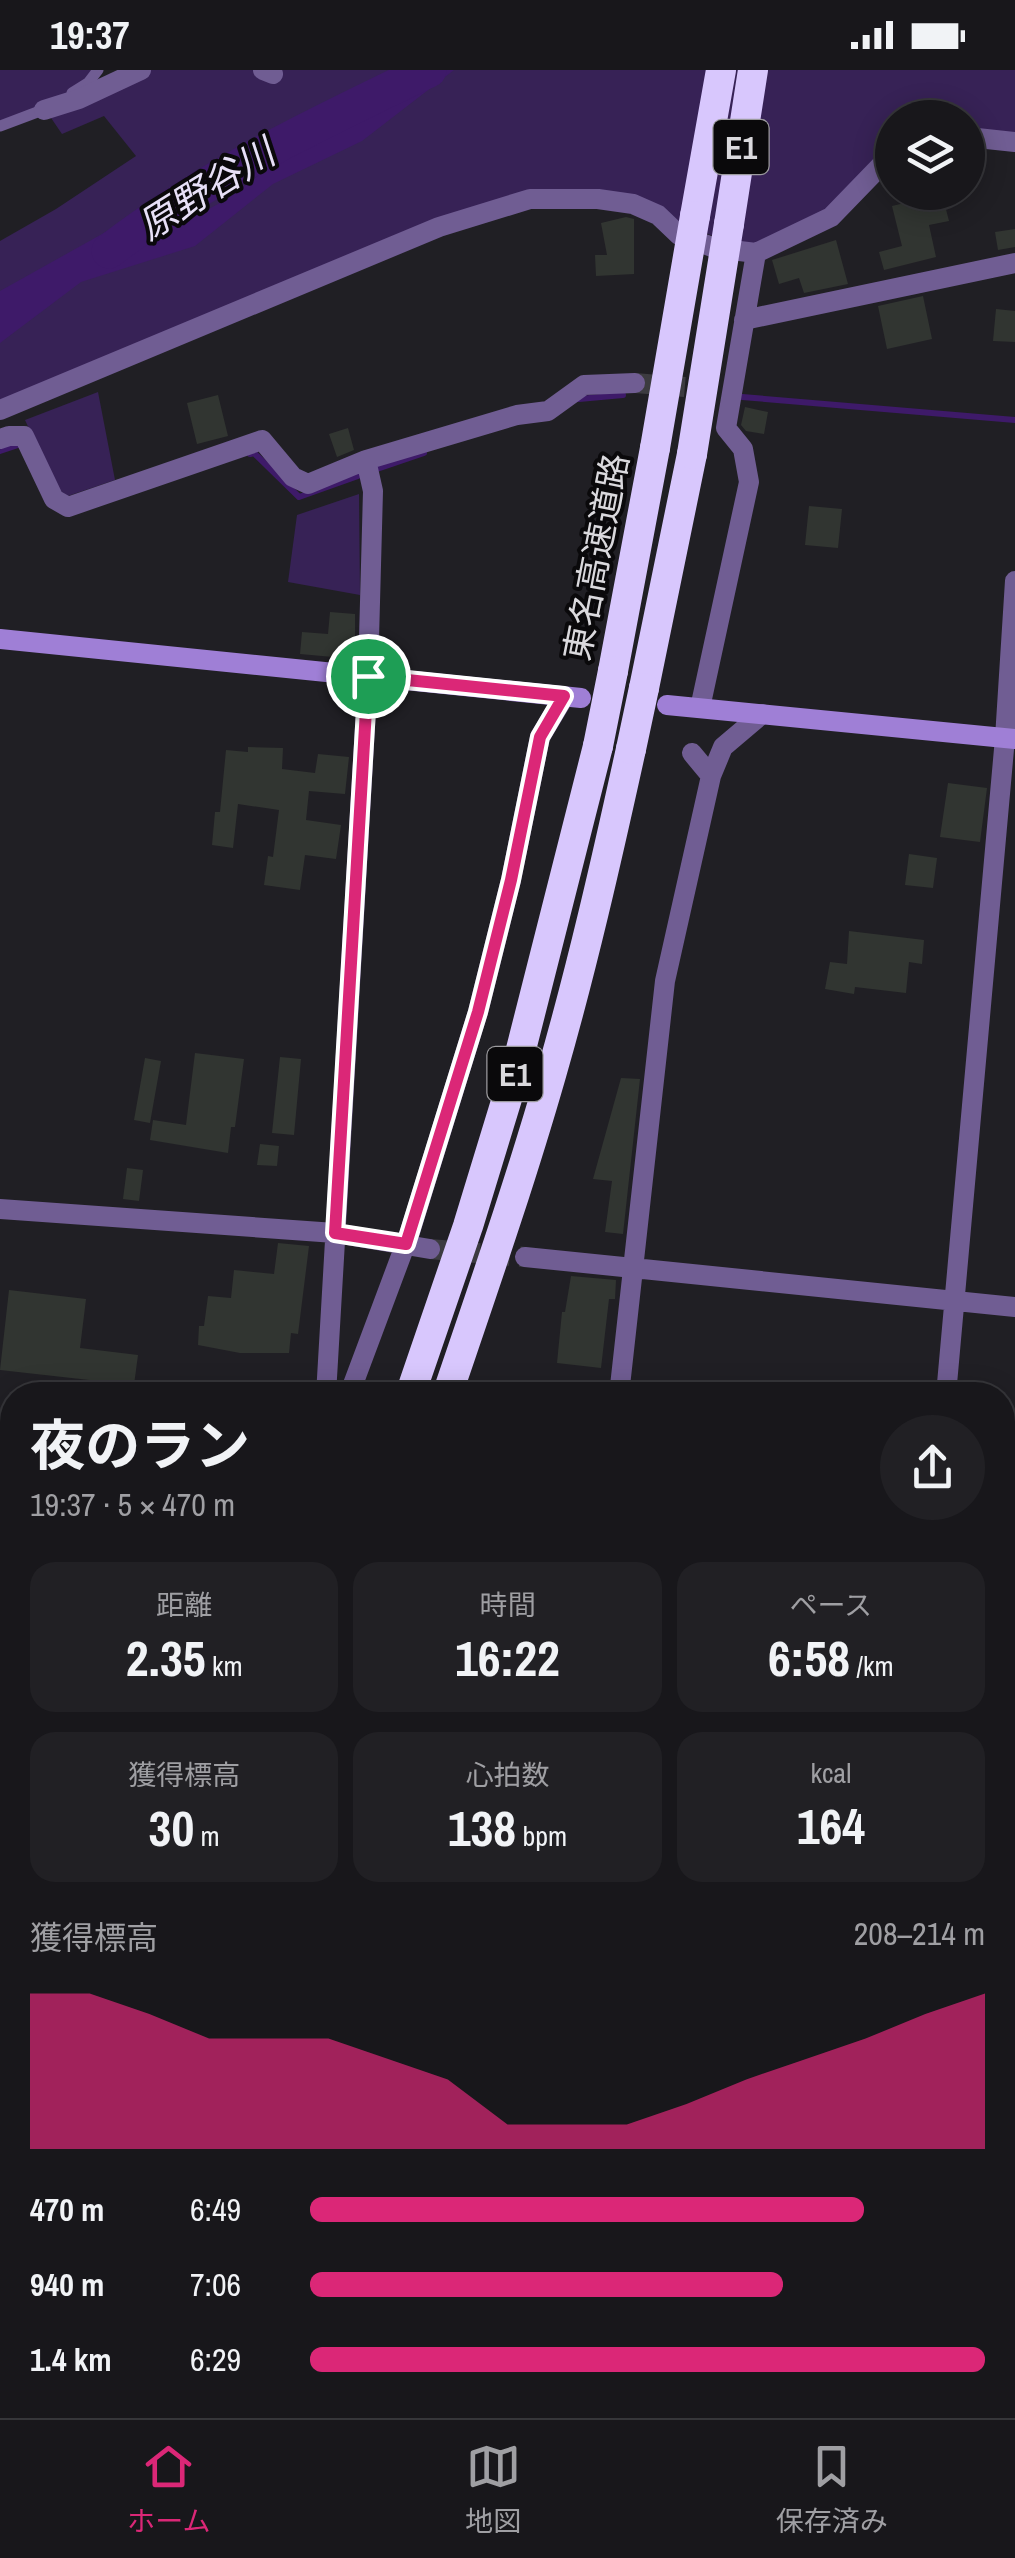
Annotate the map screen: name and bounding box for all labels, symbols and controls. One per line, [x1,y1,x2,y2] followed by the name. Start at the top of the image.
[50,10,130,61] text: 19:37
[875,100,985,210] map controls
[875,100,985,210] button: layers
[714,120,768,174] road number: E1
[128,125,287,251] water label: 原野谷川
[553,449,639,665] street label: 東名高速道路
[326,634,411,719] pin
[341,649,396,704] icon: arrive
[488,1047,542,1101] road number: E1
[30,1408,250,1482] text: 夜のラン
[880,1415,985,1520] button: share
[30,1483,235,1526] text: 19:37 · 5 × 470 m
[156,1586,212,1624] text: 距離
[479,1586,536,1624] text: 時間
[790,1586,872,1624] text: ペース
[126,1624,206,1692] text: 2.35
[455,1624,560,1692] text: 16:22
[768,1624,850,1692] text: 6:58
[206,1647,243,1685] text: km
[850,1647,894,1685] text: /km
[810,1754,851,1792] text: kcal
[128,1756,240,1794] text: 獲得標高
[465,1756,550,1794] text: 心拍数
[797,1792,865,1860] text: 164
[149,1794,194,1862] text: 30
[448,1794,516,1862] text: 138
[194,1817,220,1855] text: m
[516,1817,567,1855] text: bpm
[854,1912,985,1955] text: 208–214 m
[30,1916,158,1959] text: 獲得標高
[30,2188,104,2231] text: 470 m
[190,2188,241,2231] text: 6:49
[30,2263,104,2306] text: 940 m
[190,2263,241,2306] text: 7:06
[30,2338,112,2381] text: 1.4 km
[190,2338,241,2381] text: 6:29
[127,2439,210,2540] tab: ホーム
[465,2439,521,2540] tab: 地図
[776,2439,888,2540] tab: 保存済み

